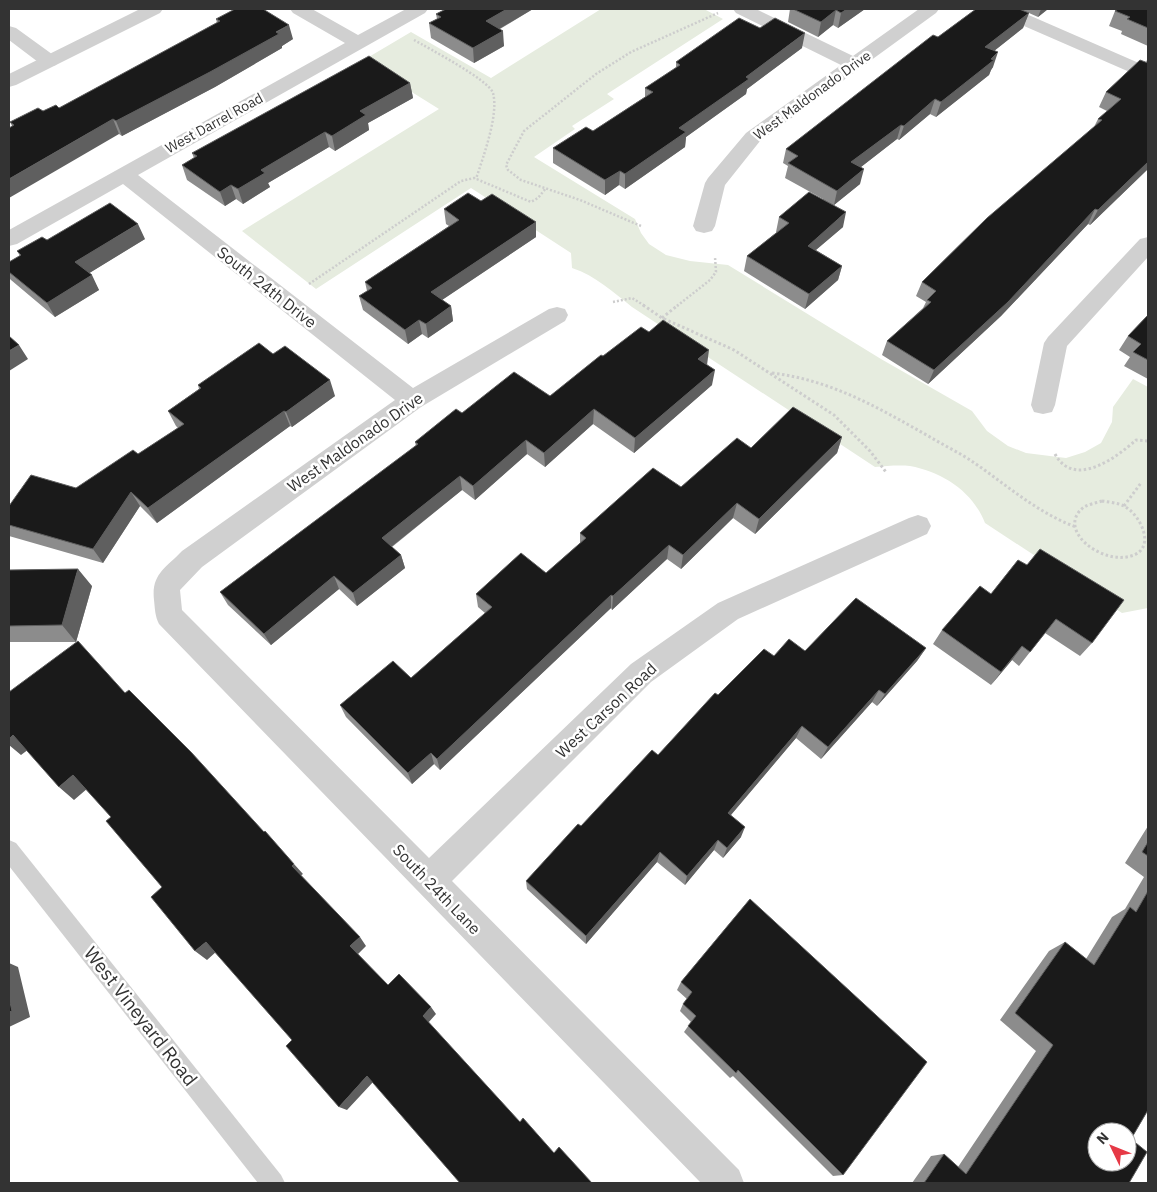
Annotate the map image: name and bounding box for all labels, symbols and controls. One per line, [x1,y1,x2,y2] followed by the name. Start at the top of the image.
[750,46,874,144] street label: West Maldonado Drive
[162,89,266,157] street label: West Darrel Road
[213,242,321,332] street label: South 24th Drive
[283,388,427,496] street label: West Maldonado Drive
[551,658,661,762] street label: West Carson Road
[389,840,485,939] street label: South 24th Lane
[79,942,203,1090] street label: West Vineyard Road
[1087,1122,1137,1172] north arrow
[1092,1128,1113,1148] text: N

